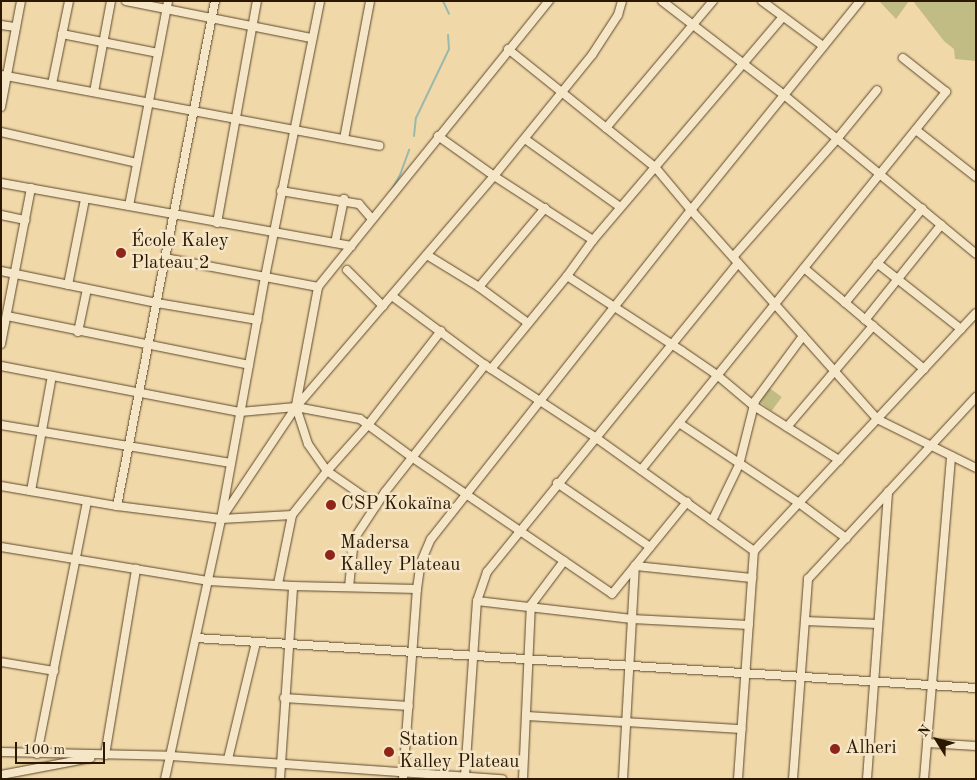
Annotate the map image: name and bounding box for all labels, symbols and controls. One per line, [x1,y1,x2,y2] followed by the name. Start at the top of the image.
[131,231,229,275] place label: École Kaley Plateau 2
[115,247,127,259] marker: École Kaley Plateau 2
[341,494,452,516] place label: CSP Kokaïna
[325,499,337,511] marker: CSP Kokaïna
[340,533,460,577] place label: Madersa Kalley Plateau
[324,549,336,561] marker: Madersa Kalley Plateau
[912,715,962,765] north arrow
[916,723,934,740] text: N
[399,730,519,774] place label: Station Kalley Plateau
[18,732,108,764] scale bar
[845,738,897,760] place label: Alheri
[23,743,65,758] text: 100 m
[829,743,841,755] marker: Alheri
[383,746,395,758] marker: Station Kalley Plateau

